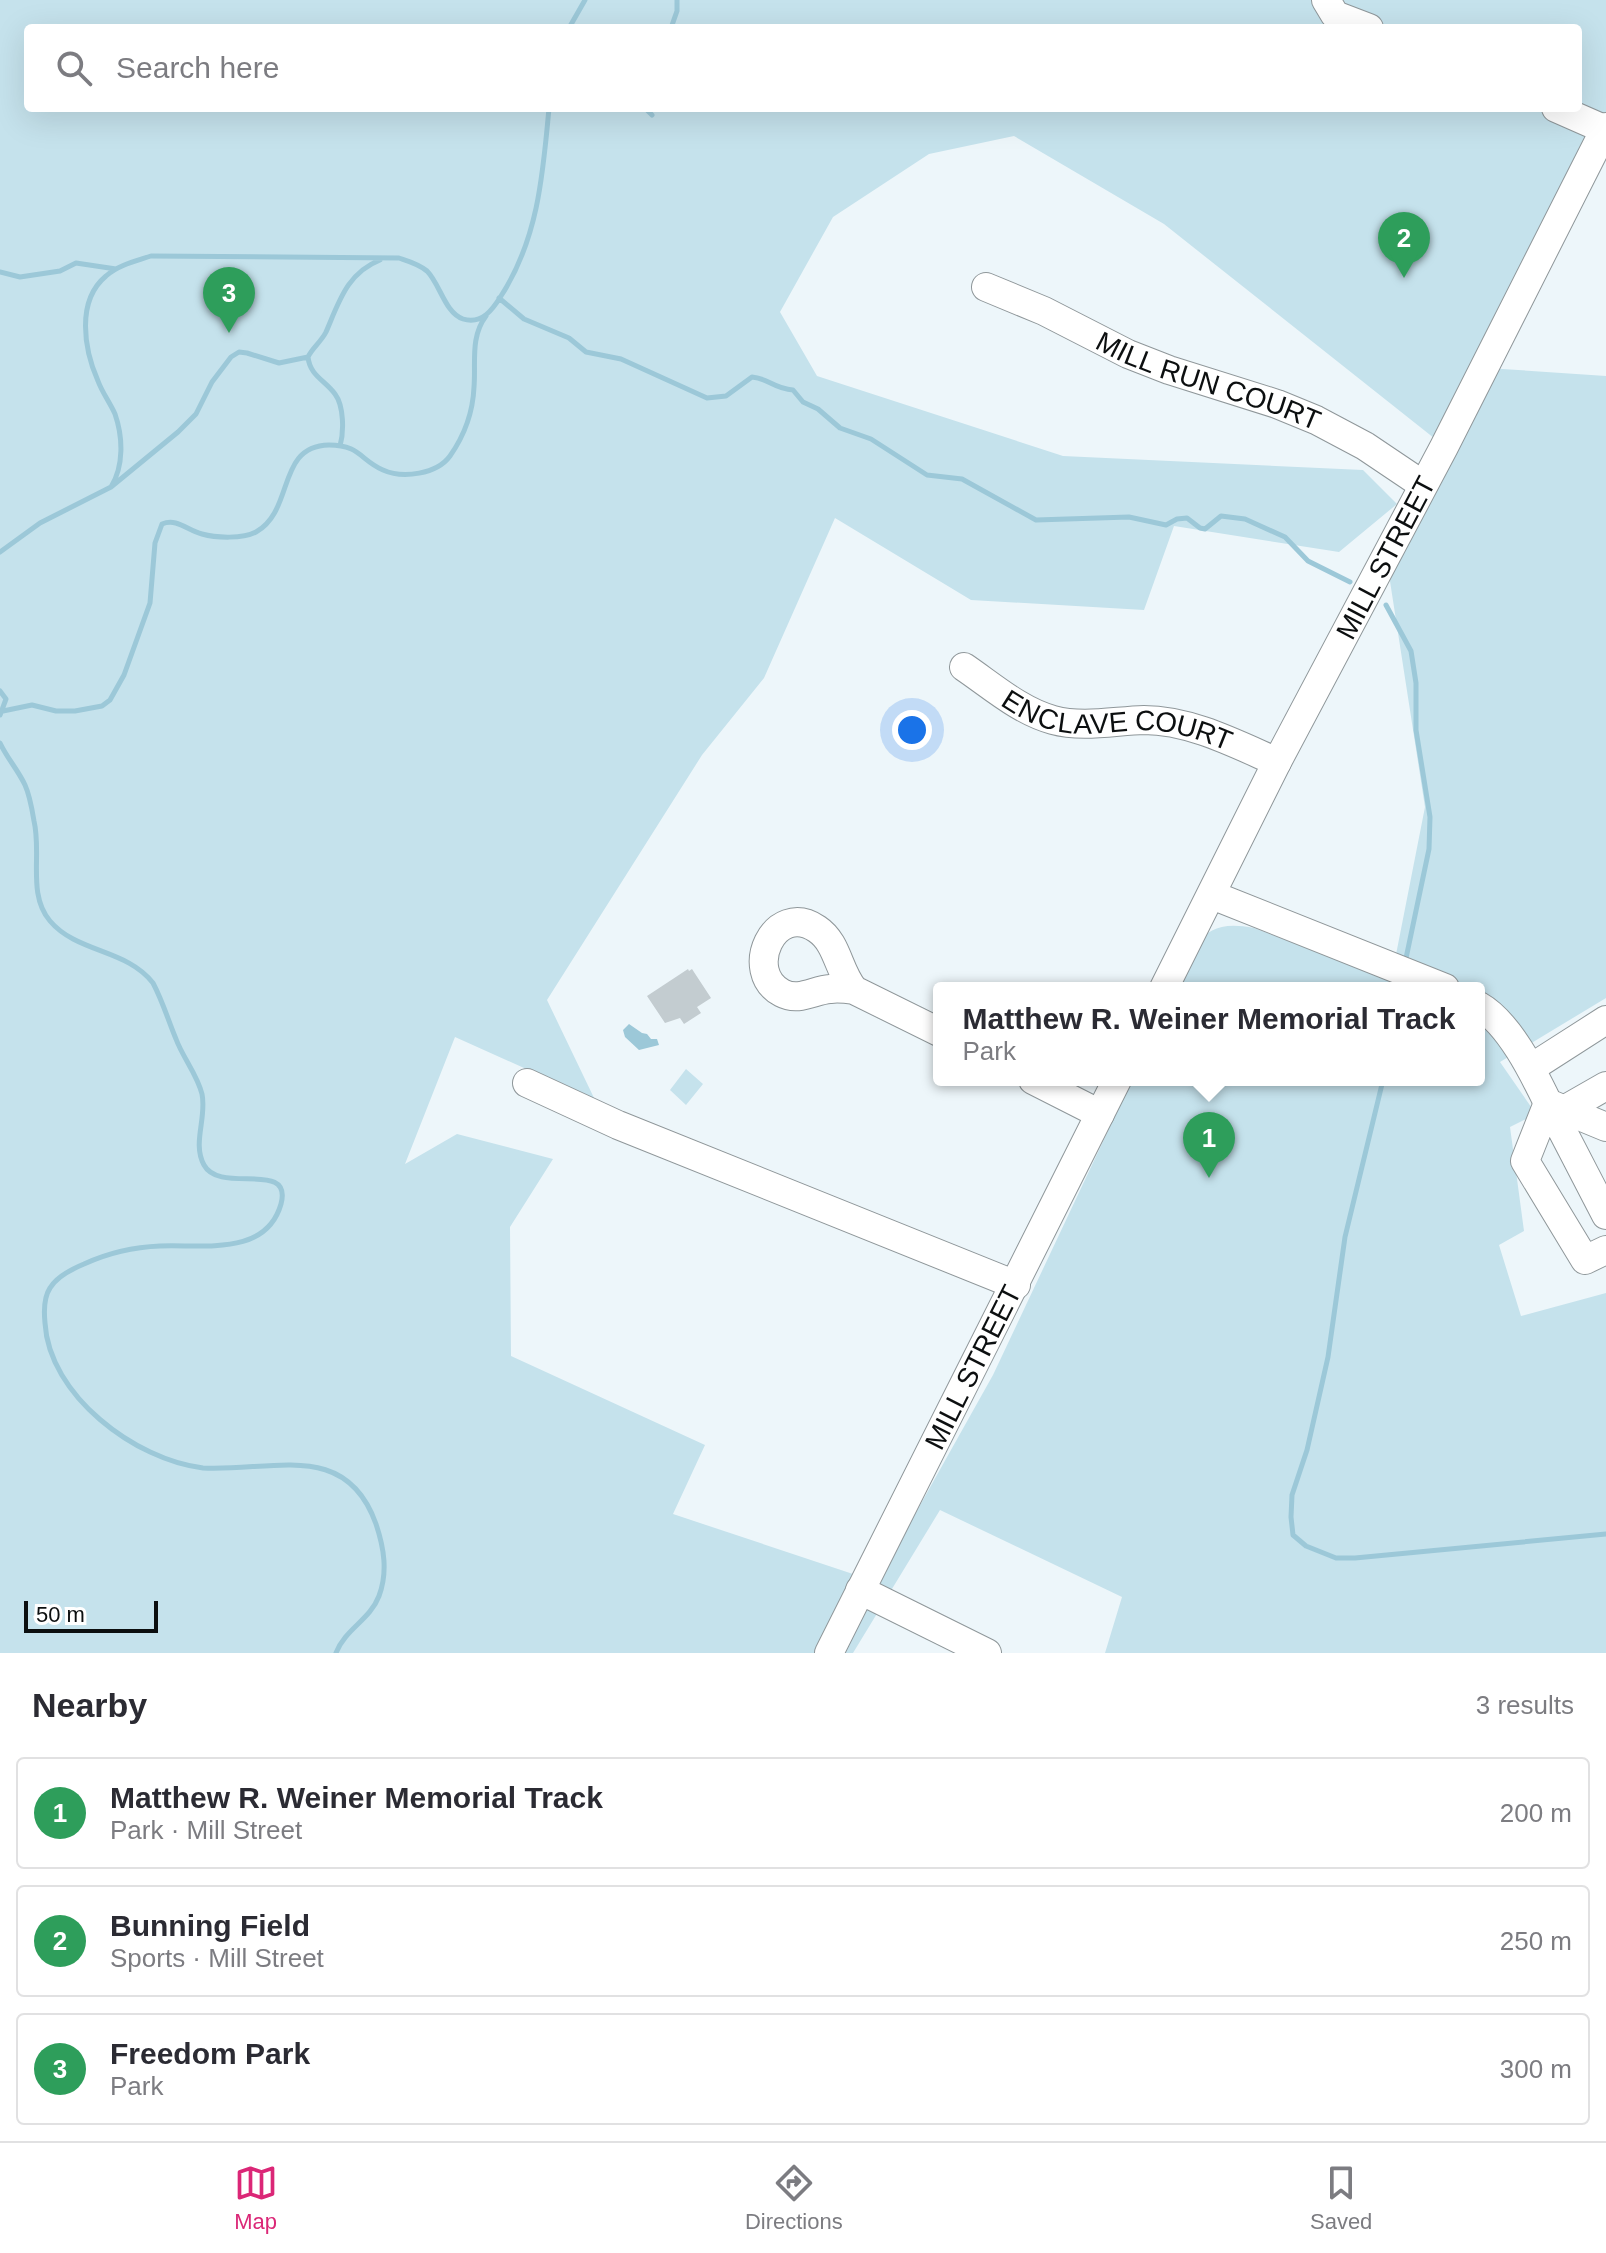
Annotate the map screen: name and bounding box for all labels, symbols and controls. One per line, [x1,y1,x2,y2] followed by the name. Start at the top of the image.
[24,24,1582,112] search box
[52,46,96,90] icon: search
[116,51,279,84] text: Search here
[1378,212,1430,278] pin: 2
[203,267,255,333] pin: 3
[1091,325,1325,436] street label: MILL RUN COURT
[1330,471,1442,644] street label: MILL STREET
[996,684,1237,756] street label: ENCLAVE COURT
[892,710,932,750] your location
[933,982,1485,1086] popup
[963,1002,1455,1035] text: Matthew R. Weiner Memorial Track
[963,1036,1016,1066] text: Park
[1183,1112,1235,1178] pin: 1
[919,1280,1027,1454] street label: MILL STREET
[24,1597,158,1633] scale bar
[36,1602,85,1627] text: 50 m
[32,1686,147,1724] text: Nearby
[1476,1690,1574,1720] text: 3 results
[110,1781,603,1814] text: Matthew R. Weiner Memorial Track
[53,1798,67,1828] text: 1
[1500,1798,1572,1828] text: 200 m
[110,1815,302,1845] text: Park · Mill Street
[110,1909,310,1942] text: Bunning Field
[53,1926,67,1956] text: 2
[1500,1926,1572,1956] text: 250 m
[110,1943,324,1973] text: Sports · Mill Street
[110,2037,310,2070] text: Freedom Park
[53,2054,67,2084] text: 3
[1500,2054,1572,2084] text: 300 m
[110,2071,163,2101] text: Park
[234,2161,278,2235] tab: Map
[745,2161,843,2235] tab: Directions
[1310,2161,1372,2235] tab: Saved

